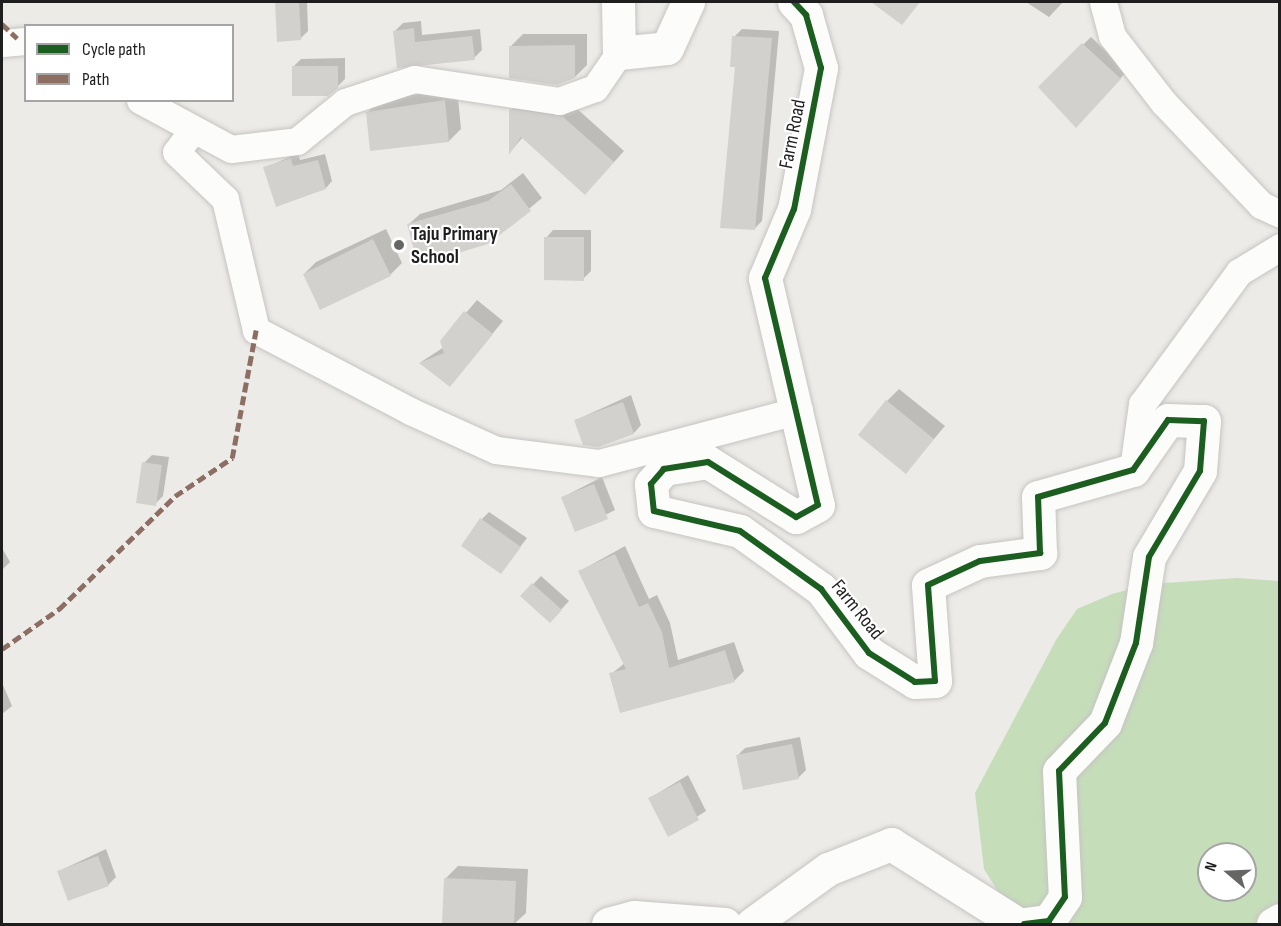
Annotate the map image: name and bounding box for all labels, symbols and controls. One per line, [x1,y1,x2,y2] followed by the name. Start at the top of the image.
[24,24,234,102] legend
[82,39,146,60] text: Cycle path
[82,69,110,90] text: Path
[775,97,811,171] street label: Farm Road
[411,222,498,269] place label: Taju Primary School
[392,238,406,252] marker: Taju Primary School
[826,575,888,645] street label: Farm Road
[1197,842,1257,902] north arrow
[1201,860,1222,874] text: N

